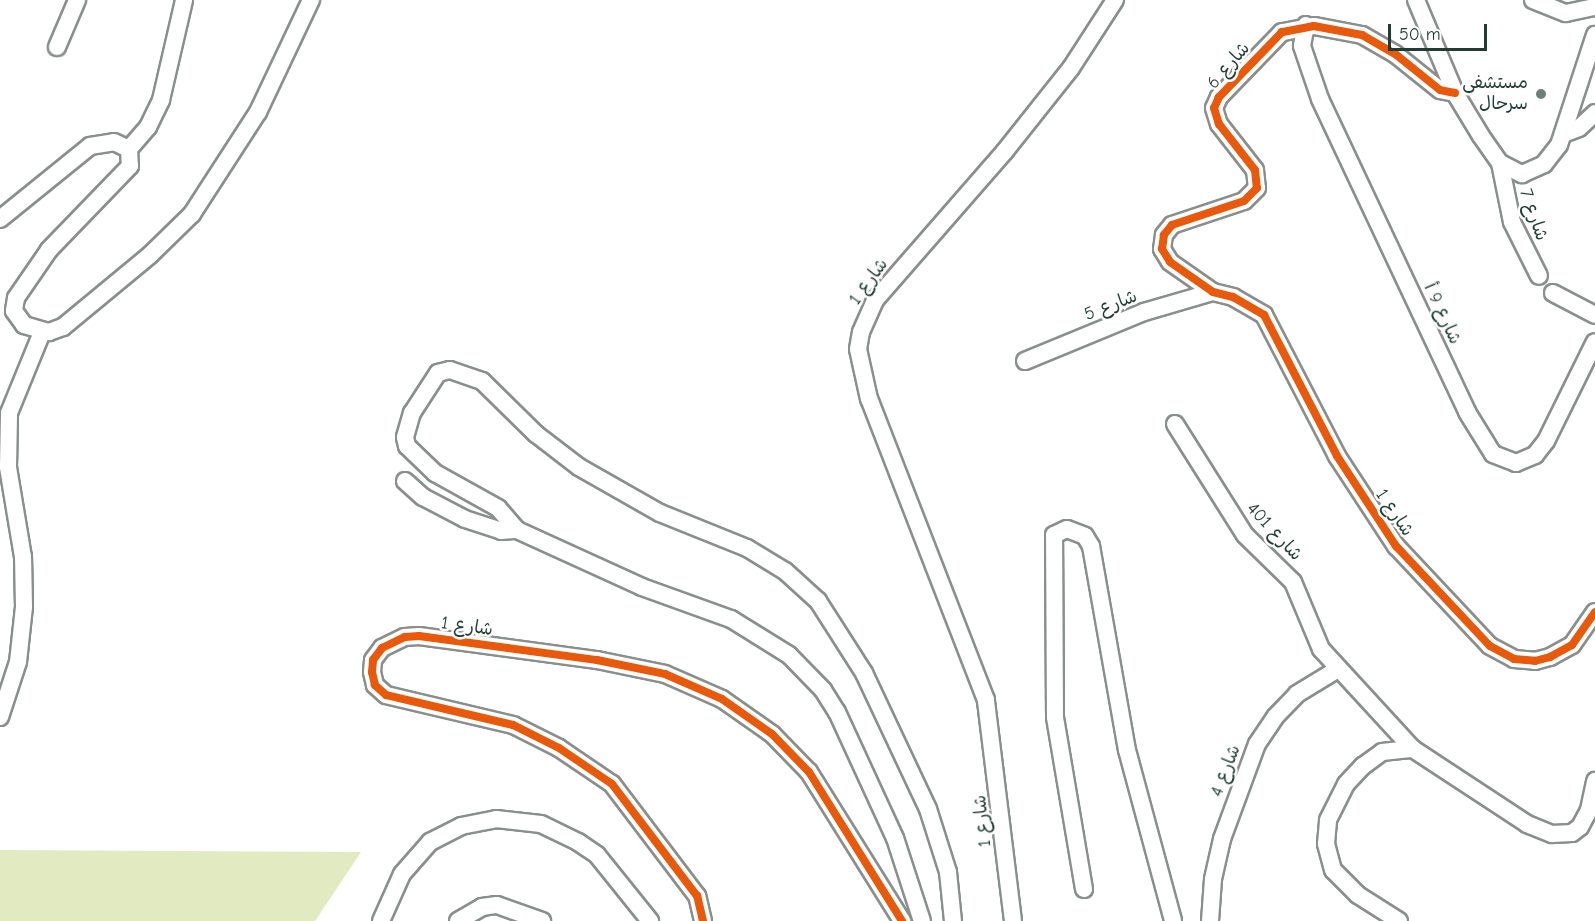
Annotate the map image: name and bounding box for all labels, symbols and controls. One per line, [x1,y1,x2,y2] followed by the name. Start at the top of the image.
[1391,12,1490,50] scale bar
[1399,24,1441,45] text: 50 m
[1203,38,1255,94] street label: شارع 6
[1462,73,1528,116] place label: مستشفى سرحال
[1532,85,1550,103] marker: مستشفى سرحال
[1514,186,1552,244] street label: شارع 7
[845,255,893,309] street label: شارع 1
[1418,280,1466,348] street label: شارع 9 أ
[1082,286,1140,326] street label: شارع 5
[1370,485,1418,541] street label: شارع 1
[1242,498,1306,566] street label: شارع 401
[440,613,494,641] street label: شارع 1
[1206,742,1246,800] street label: شارع 4
[970,794,996,848] street label: شارع 1

